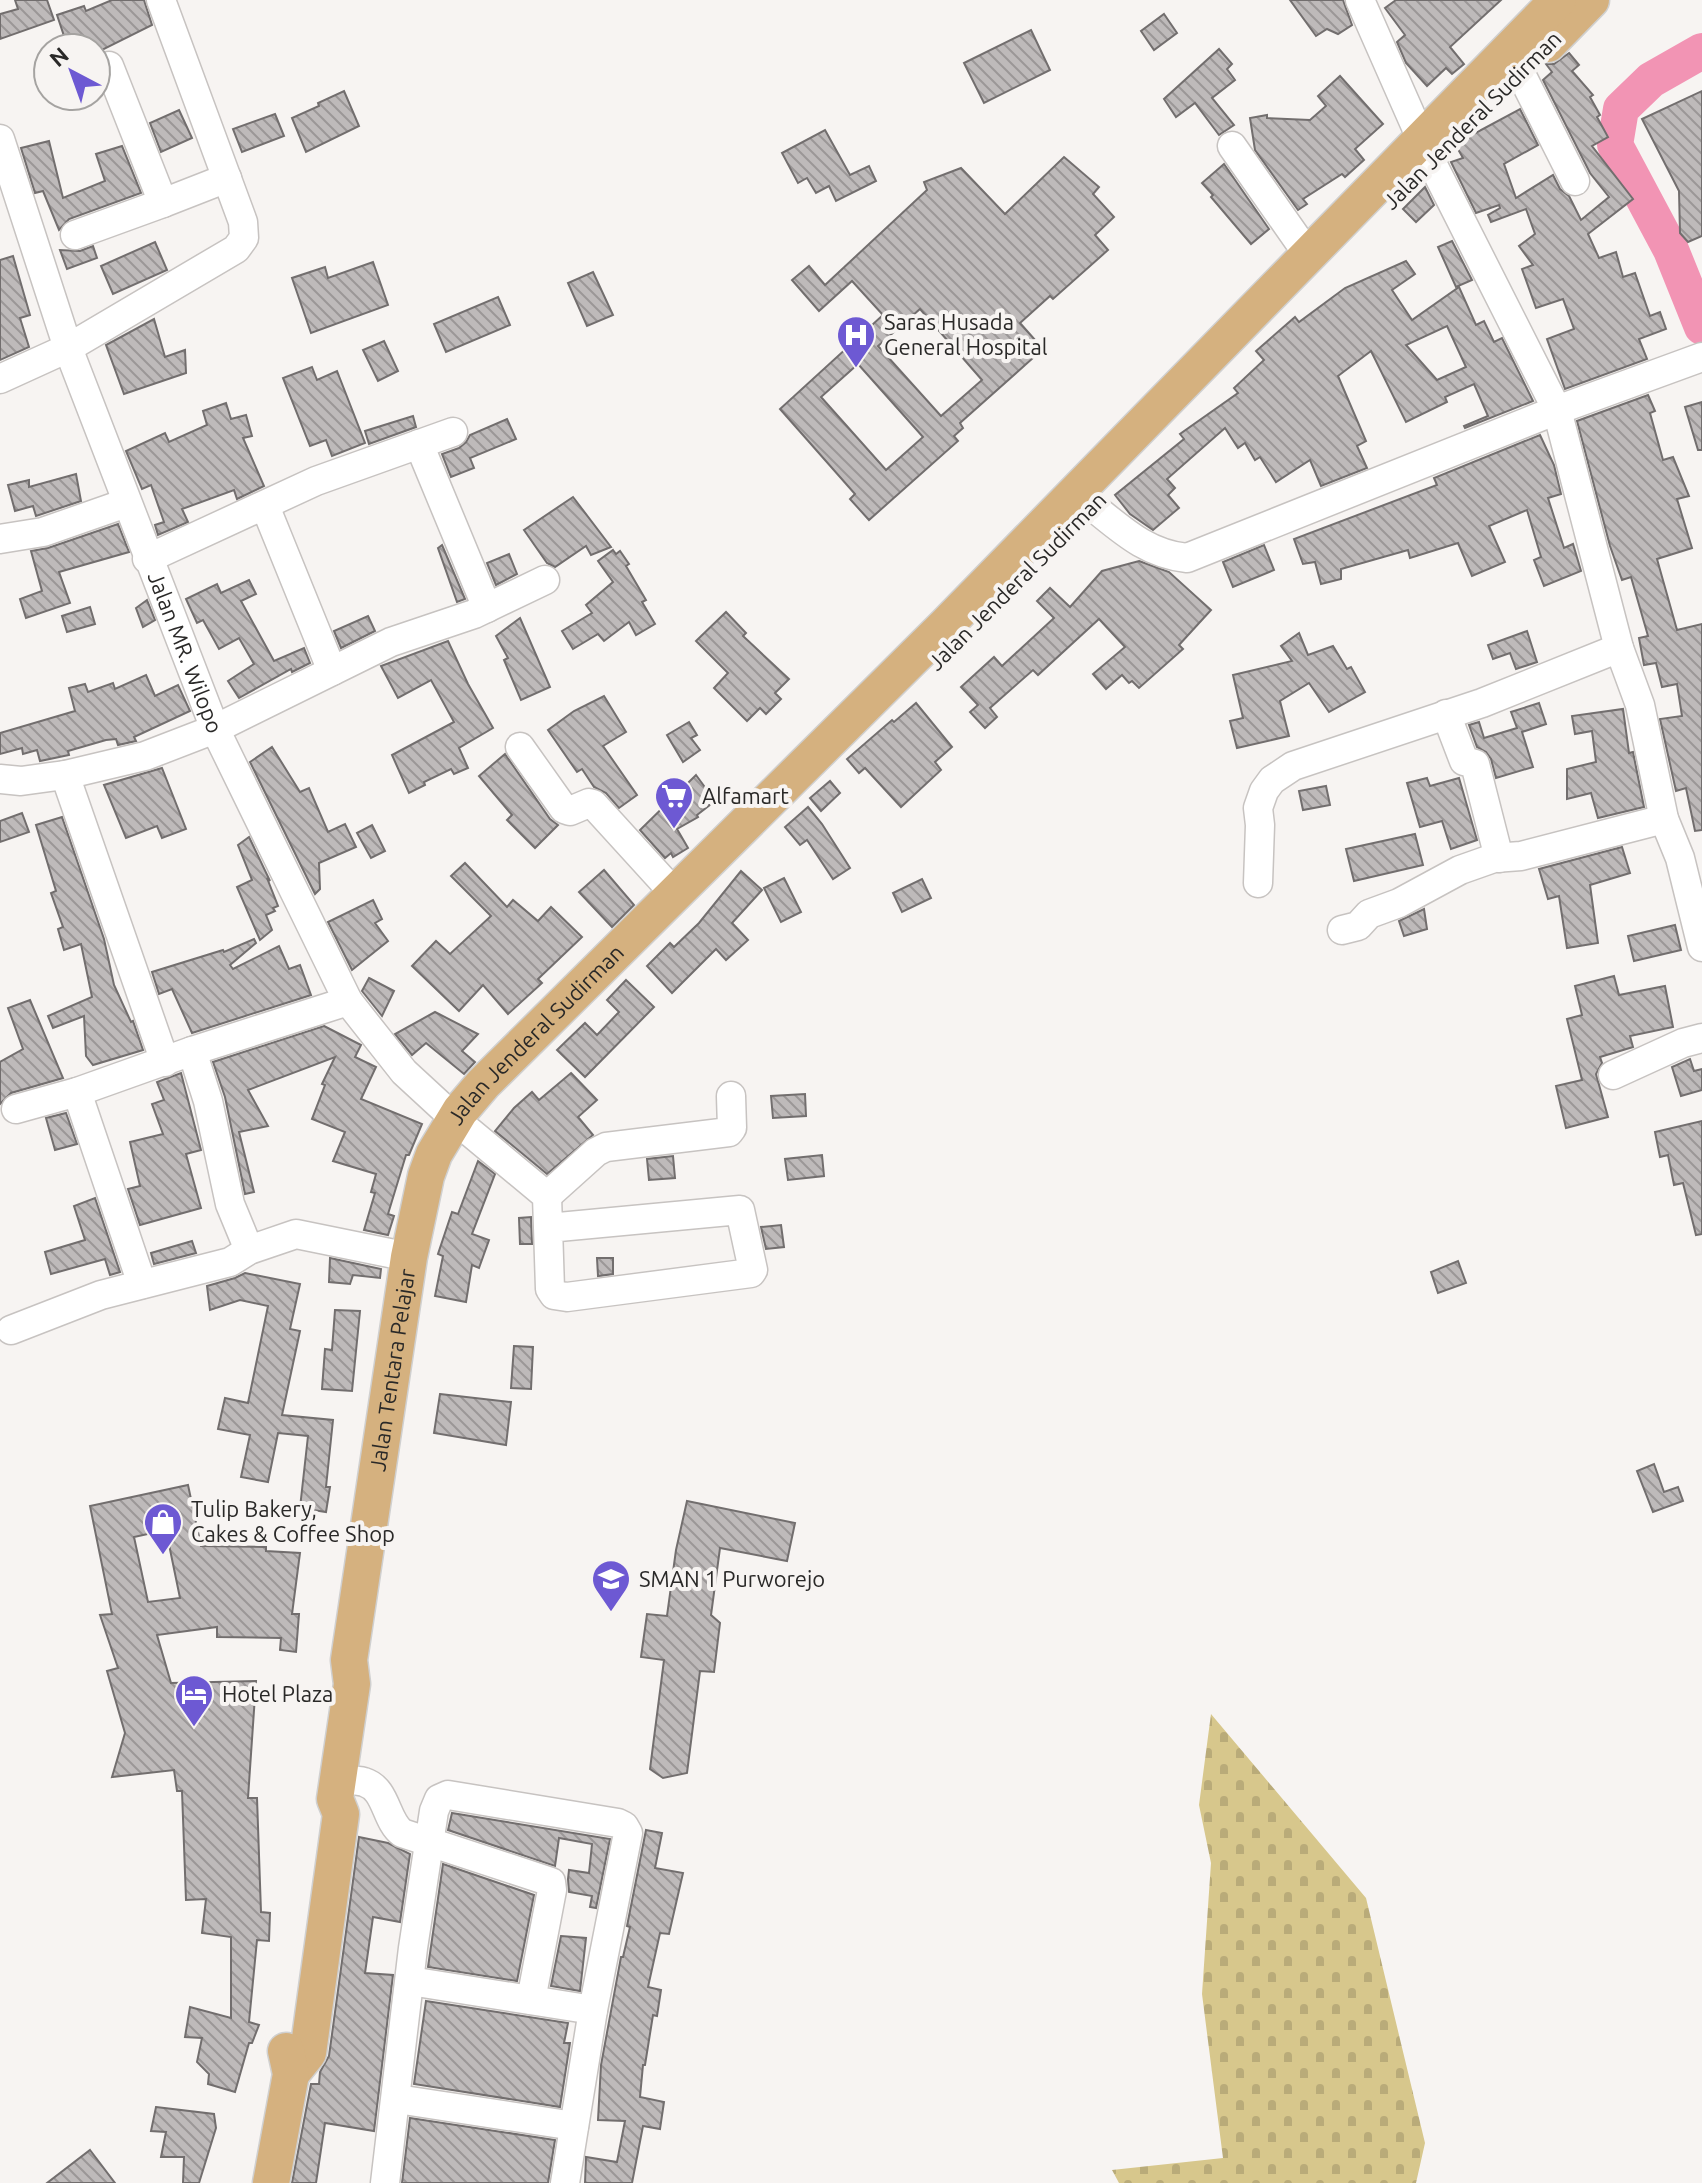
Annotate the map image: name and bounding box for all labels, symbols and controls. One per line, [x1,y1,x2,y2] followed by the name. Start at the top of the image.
[1377,25,1566,214] street label: Jalan Jenderal Sudirman
[32,32,112,112] north arrow
[44,42,73,71] text: N
[884,309,1048,359] place label: Saras Husada General Hospital
[835,314,877,369] hospital icon: Saras Husada General Hospital
[922,486,1111,675] street label: Jalan Jenderal Sudirman
[143,568,228,736] street label: Jalan MR. Wilopo
[653,775,695,830] supermarket icon: Alfamart
[702,783,789,808] place label: Alfamart
[442,939,628,1129] street label: Jalan Jenderal Sudirman
[364,1266,419,1473] street label: Jalan Tentara Pelajar
[191,1496,395,1546] place label: Tulip Bakery, Cakes & Coffee Shop
[142,1501,184,1556] shop icon: Tulip Bakery, Cakes & Coffee Shop
[590,1558,632,1613] school or university icon: SMAN 1 Purworejo
[639,1566,825,1591] place label: SMAN 1 Purworejo
[173,1673,215,1728] hotel icon: Hotel Plaza
[222,1681,333,1706] place label: Hotel Plaza

